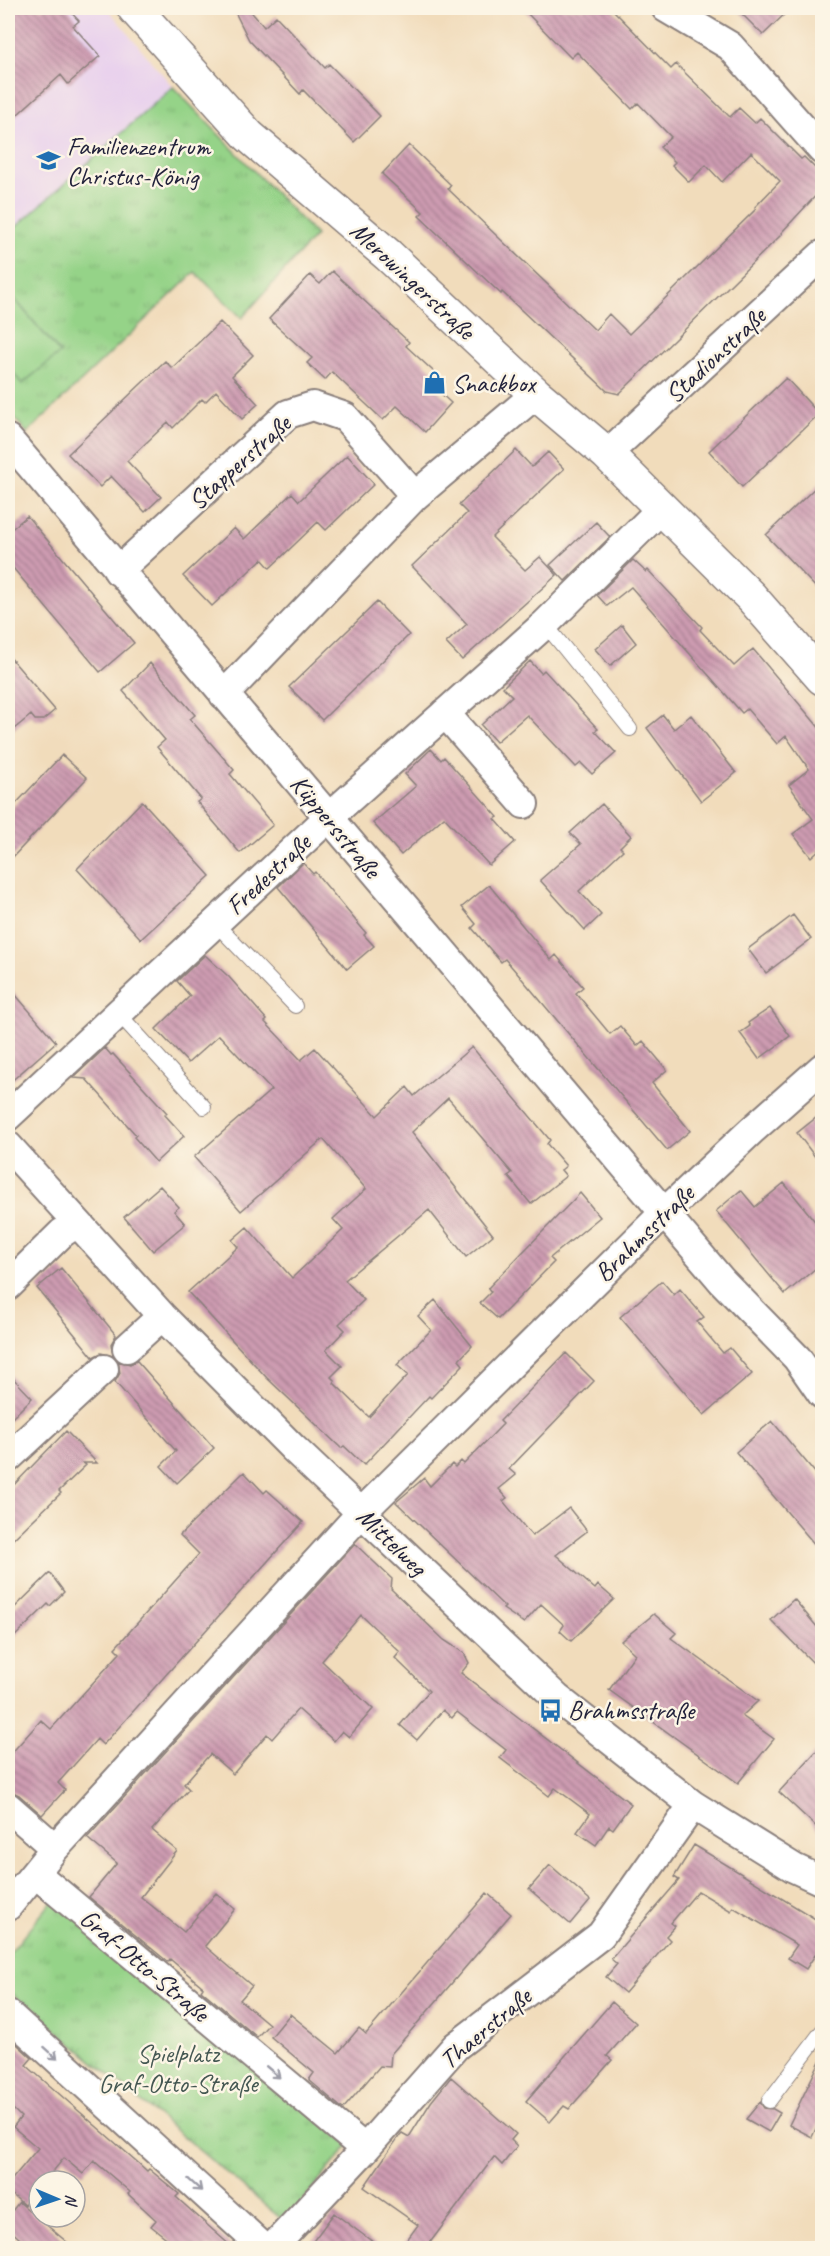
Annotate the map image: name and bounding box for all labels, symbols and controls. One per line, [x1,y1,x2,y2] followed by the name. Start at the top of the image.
[67,130,212,193] place label: Familienzentrum Christus-König
[36,148,62,174] school or university icon: Familienzentrum Christus-König
[343,214,484,348] street label: Merowingerstraße
[658,299,775,410] street label: Stadionstraße
[452,367,537,400] place label: Snackbox
[421,370,447,396] shop icon: Snackbox
[181,406,299,517] street label: Stapperstraße
[283,768,390,887] street label: Küppersstraße
[219,825,320,922] street label: Fredestraße
[587,1176,703,1289] street label: Brahmsstraße
[350,1500,435,1584] street label: Mittelweg
[568,1694,697,1727] place label: Brahmsstraße
[537,1697,563,1723] bus stop icon: Brahmsstraße
[73,1902,218,2031] street label: Graf-Otto-Straße
[433,1979,540,2076] street label: Thaerstraße
[99,2037,260,2100] park label: Spielplatz Graf-Otto-Straße
[43,2046,58,2060] one-way arrow
[265,2065,280,2079] one-way arrow
[27,2169,87,2229] north arrow
[187,2178,202,2192] one-way arrow
[61,2194,81,2208] text: N

